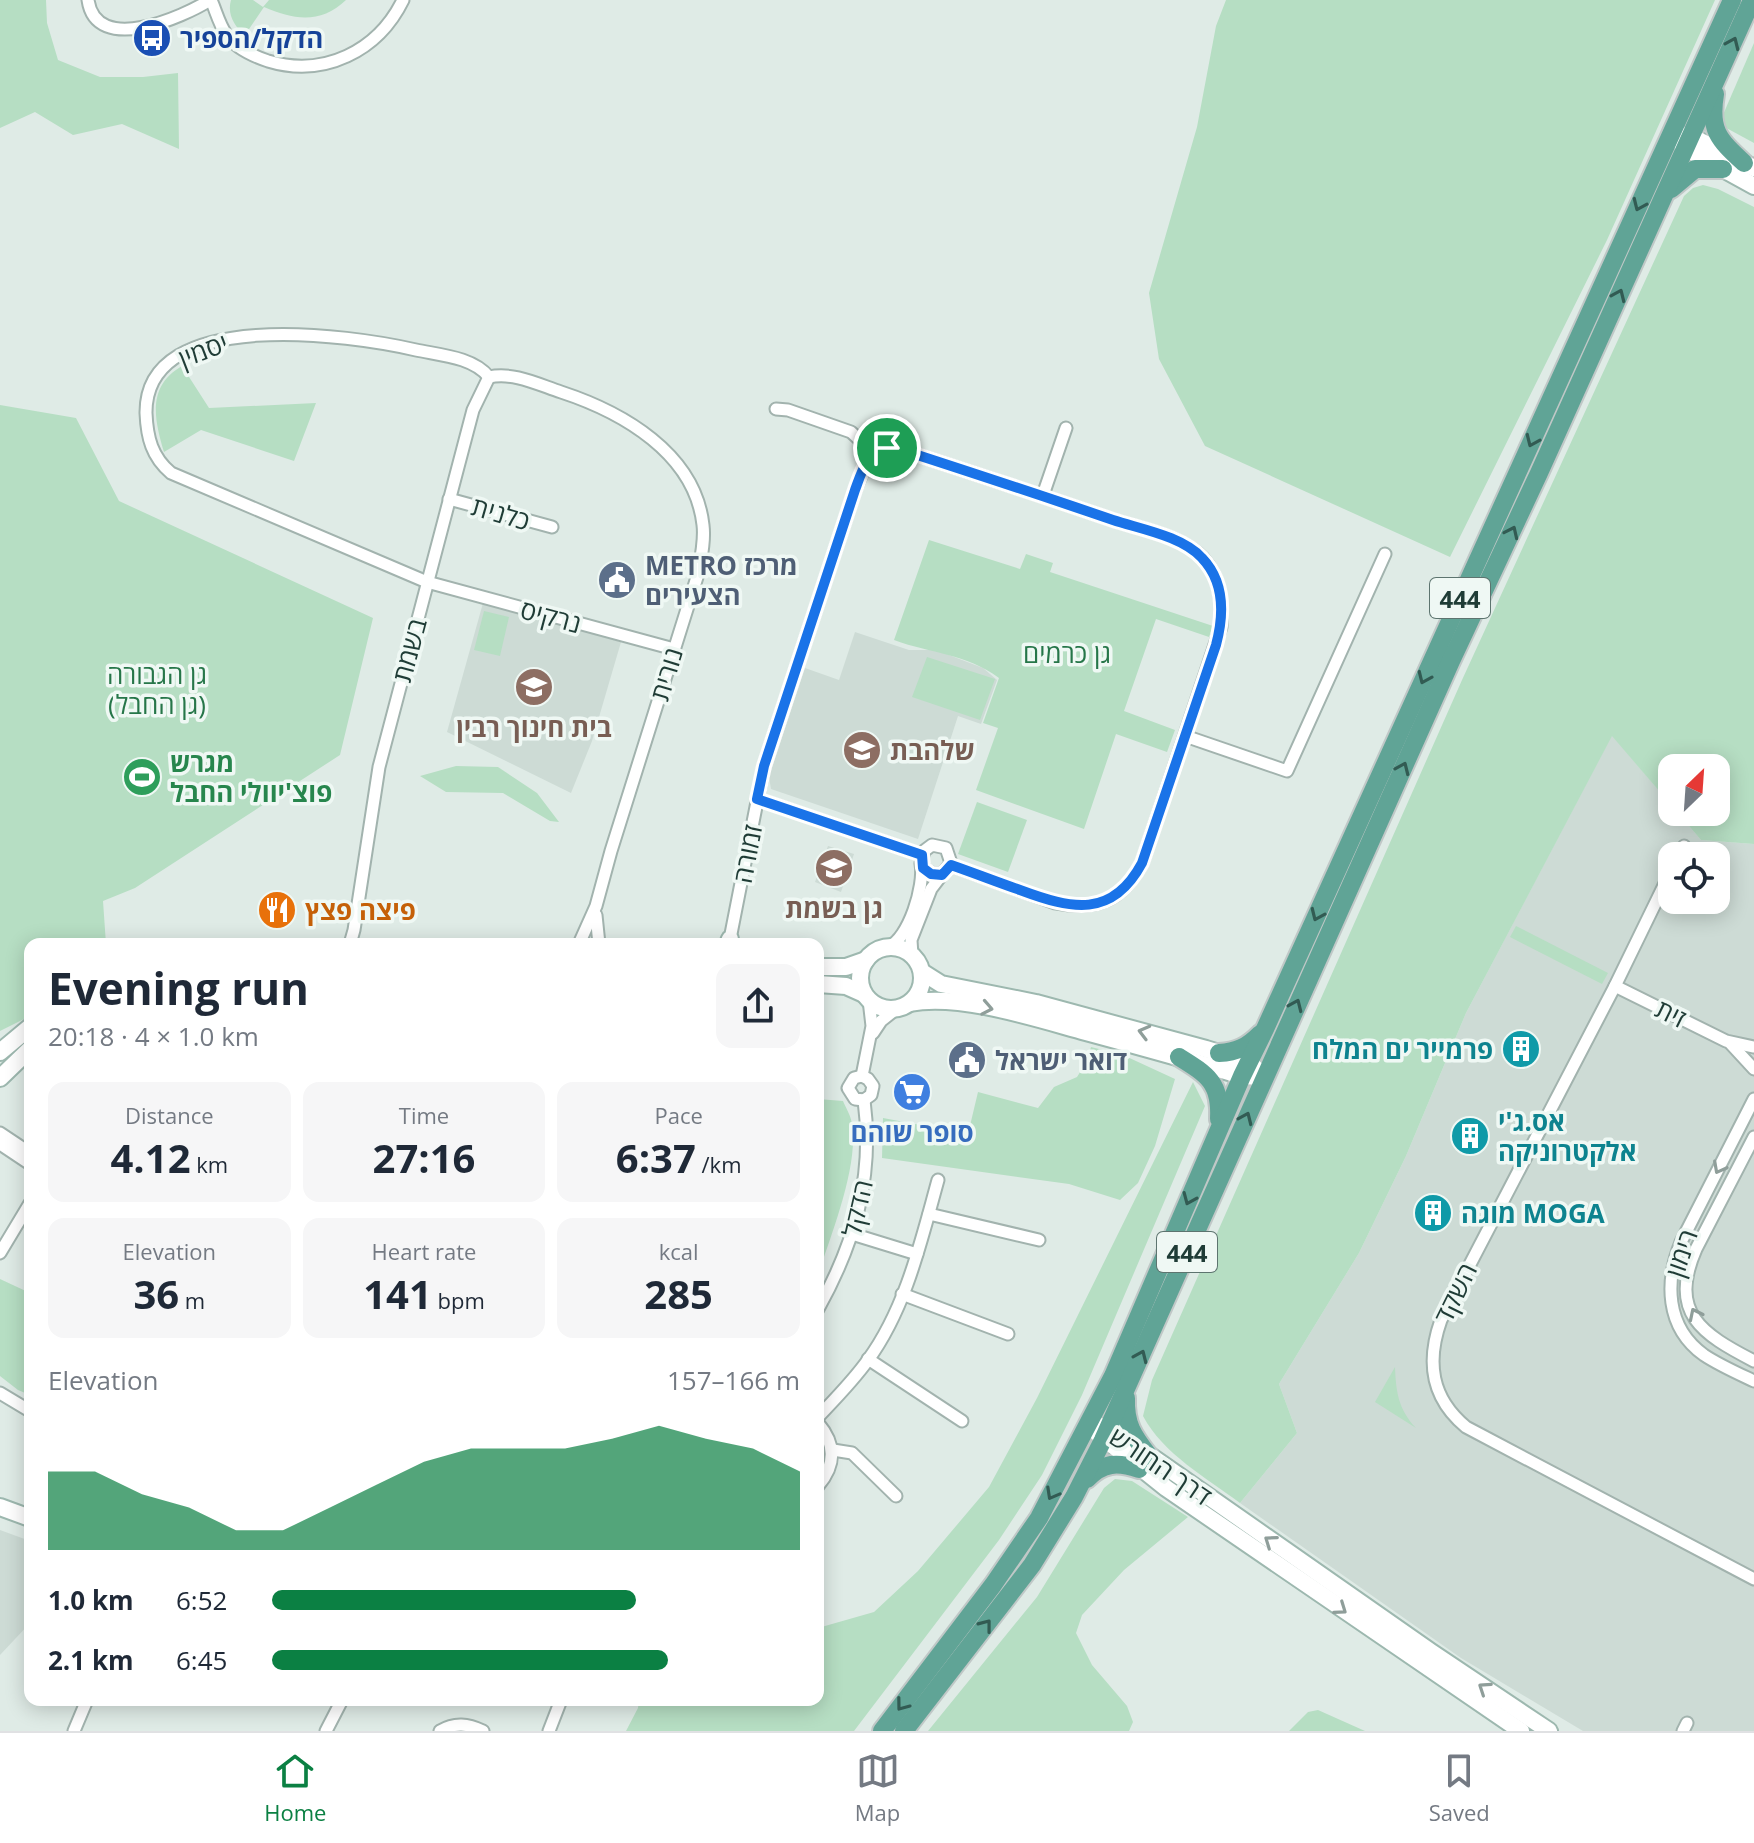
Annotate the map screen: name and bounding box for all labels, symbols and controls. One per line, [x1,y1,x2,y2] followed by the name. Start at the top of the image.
[131,17,173,59] bus stop icon: הדקל/הספיר
[180,20,323,56] place label: הדקל/הספיר
[1723,36,1739,51] one-way arrow
[1633,196,1649,211] one-way arrow
[1609,289,1625,304] one-way arrow
[173,324,233,376] street label: יסמין
[853,414,921,482] pin
[865,426,909,470] icon: arrive
[1525,433,1541,448] one-way arrow
[468,488,534,538] street label: כלנית
[1502,526,1518,540] one-way arrow
[645,547,798,613] place label: METRO מרכז הצעירים
[596,559,638,601] public building icon: METRO מרכז הצעירים
[1430,578,1490,618] road number: 444
[517,591,585,641] street label: נרקיס
[383,614,435,686] street label: בשמת
[1023,635,1111,671] park label: גן כרמים
[641,643,691,705] street label: נורית
[107,656,207,722] park label: גן הגבורה (גן החבל)
[513,666,555,708] school or university icon: בית חינוך רבין
[1418,670,1434,684] one-way arrow
[456,709,612,745] place label: בית חינוך רבין
[841,729,883,771] school or university icon: שלהבת
[890,732,975,768] place label: שלהבת
[170,744,332,810] place label: מגרש פוצ'יוולי החבל
[1658,754,1730,826] north arrow
[1658,754,1730,914] map controls
[121,756,163,798] sports icon: מגרש פוצ'יוולי החבל
[1393,762,1409,777] one-way arrow
[724,822,770,886] street label: זמורה
[1658,842,1730,914] button: locate
[813,847,855,889] school or university icon: גן בשמת
[256,889,298,931] restaurant icon: פיצה פצץ
[785,890,883,926] place label: גן בשמת
[305,892,416,928] place label: פיצה פצץ
[1311,907,1327,921] one-way arrow
[48,958,309,1018] text: Evening run
[716,964,800,1048] button: share
[1650,990,1692,1036] street label: זית
[981,999,994,1016] one-way arrow
[1286,999,1302,1014] one-way arrow
[48,1018,259,1054] text: 20:18 · 4 × 1.0 km
[1137,1025,1151,1041] one-way arrow
[1500,1028,1542,1070] building icon: פרמייר ים המלח
[1312,1031,1493,1067] place label: פרמייר ים המלח
[946,1039,988,1081] public building icon: דואר ישראל
[995,1042,1127,1078] place label: דואר ישראל
[891,1071,933,1113] supermarket icon: סופר שוהם
[125,1100,214,1130] text: Distance
[399,1100,449,1130] text: Time
[654,1100,703,1130] text: Pace
[1498,1103,1637,1169] place label: אס.ג'י אלקטרוניקה
[1236,1112,1252,1126] one-way arrow
[850,1114,974,1150] place label: סופר שוהם
[1449,1115,1491,1157] building icon: אס.ג'י אלקטרוניקה
[110,1130,191,1185] text: 4.12
[373,1130,475,1185] text: 27:16
[616,1130,696,1185] text: 6:37
[191,1149,228,1179] text: km
[696,1149,742,1179] text: /km
[1713,1160,1729,1174] one-way arrow
[833,1176,881,1240] street label: הדקל
[1182,1191,1198,1205] one-way arrow
[1412,1192,1454,1234] building icon: מוגה MOGA
[1461,1195,1605,1231] place label: מוגה MOGA
[1656,1224,1706,1282] street label: רימון
[1157,1232,1217,1272] road number: 444
[123,1236,216,1266] text: Elevation
[372,1236,476,1266] text: Heart rate
[659,1236,699,1266] text: kcal
[1425,1257,1485,1329] street label: השקד
[133,1266,179,1321] text: 36
[363,1266,432,1321] text: 141
[644,1266,713,1321] text: 285
[179,1285,205,1315] text: m
[432,1285,485,1315] text: bpm
[1689,1308,1704,1323] one-way arrow
[1132,1350,1148,1364] one-way arrow
[48,1362,158,1398] text: Elevation
[667,1362,800,1398] text: 157–166 m
[1103,1419,1219,1513] street label: דרך החורש
[1047,1486,1062,1500] one-way arrow
[1265,1536,1279,1551] one-way arrow
[48,1582,134,1618] text: 1.0 km
[176,1582,227,1618] text: 6:52
[1333,1599,1347,1614] one-way arrow
[976,1619,990,1634] one-way arrow
[48,1642,134,1678] text: 2.1 km
[176,1642,227,1678] text: 6:45
[1479,1683,1493,1698] one-way arrow
[897,1696,911,1711] one-way arrow
[264,1749,326,1827] tab: Home
[855,1749,900,1827] tab: Map
[1429,1749,1490,1827] tab: Saved

